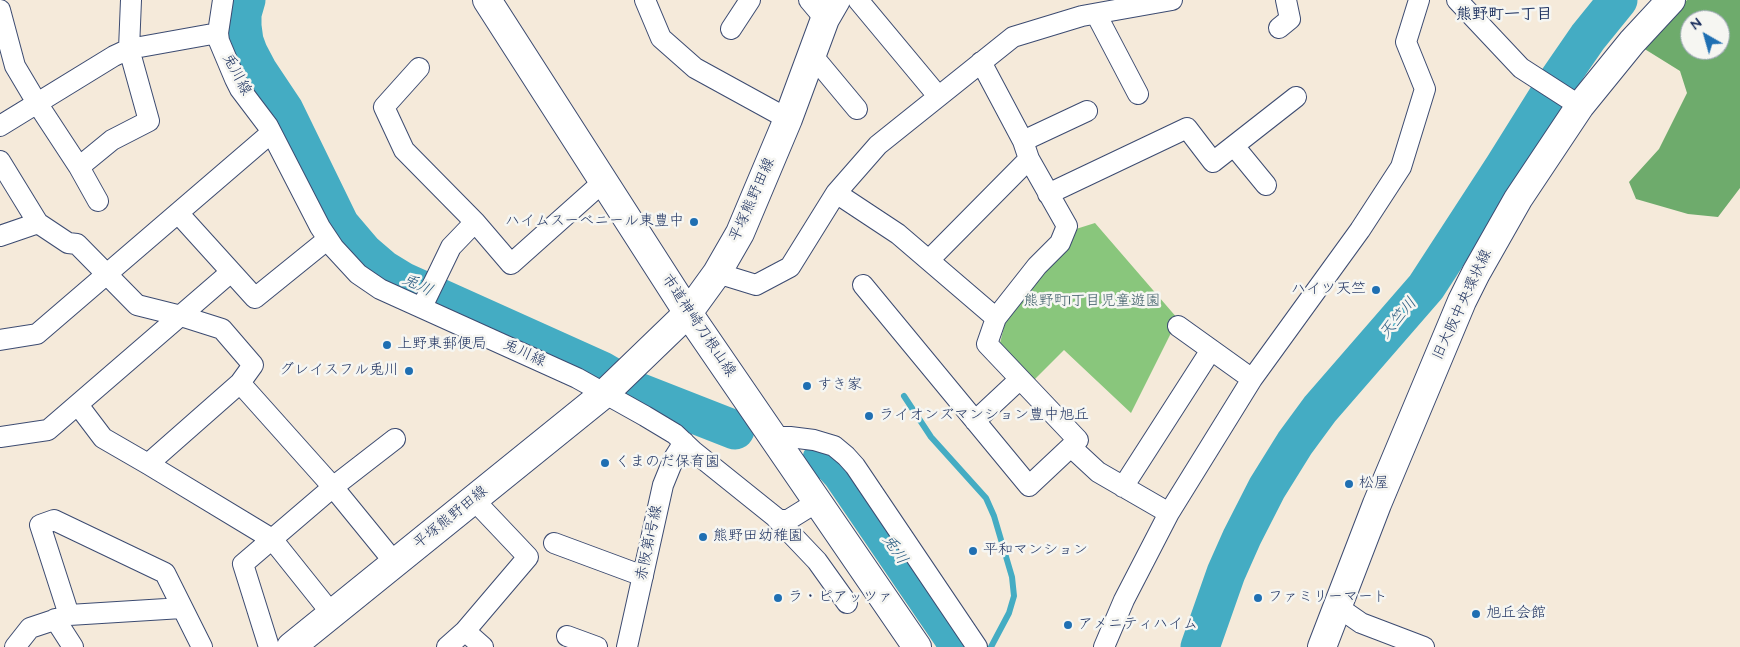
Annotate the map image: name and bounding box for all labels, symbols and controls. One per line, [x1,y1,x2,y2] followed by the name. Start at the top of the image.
[1456,6,1552,26] district label: 熊野町一丁目
[1680,10,1730,60] north arrow
[1687,13,1706,35] text: N
[217,51,255,99] street label: 兎川線
[726,155,780,245] street label: 平塚熊野田線
[505,213,684,231] place label: ハイムスーベニール東豊中
[688,216,700,228] marker: ハイムスーベニール東豊中
[1429,247,1497,363] street label: 旧大阪中央環状線
[398,270,436,302] water label: 兎川
[657,271,739,381] street label: 市道神崎刀根山線
[1291,281,1366,299] place label: ハイツ天竺
[1370,284,1382,296] marker: ハイツ天竺
[1024,293,1160,311] park label: 熊野町1丁目児童遊園
[1376,294,1422,344] water label: 天竺川
[397,336,487,354] place label: 上野東郵便局
[500,336,548,372] street label: 兎川線
[381,339,393,351] marker: 上野東郵便局
[279,362,399,380] place label: グレイスフル兎川
[403,365,415,377] marker: グレイスフル兎川
[817,377,862,395] place label: すき家
[801,380,813,392] marker: すき家
[879,407,1089,425] place label: ライオンズマンション豊中旭丘
[863,410,875,422] marker: ライオンズマンション豊中旭丘
[615,454,720,472] place label: くまのだ保育園
[599,457,611,469] marker: くまのだ保育園
[1359,475,1389,493] place label: 松屋
[1343,478,1355,490] marker: 松屋
[410,483,492,553] street label: 平塚熊野田線
[633,504,667,582] street label: 赤阪第1号線
[713,528,803,546] place label: 熊野田幼稚園
[697,531,709,543] marker: 熊野田幼稚園
[877,531,911,569] water label: 兎川
[983,542,1088,560] place label: 平和マンション
[967,545,979,557] marker: 平和マンション
[788,589,893,607] place label: ラ・ピアッツァ
[1268,589,1388,607] place label: ファミリーマート
[772,592,784,604] marker: ラ・ピアッツァ
[1252,592,1264,604] marker: ファミリーマート
[1486,605,1546,623] place label: 旭丘会館
[1470,608,1482,620] marker: 旭丘会館
[1078,616,1198,634] place label: アメニティハイム
[1062,619,1074,631] marker: アメニティハイム

